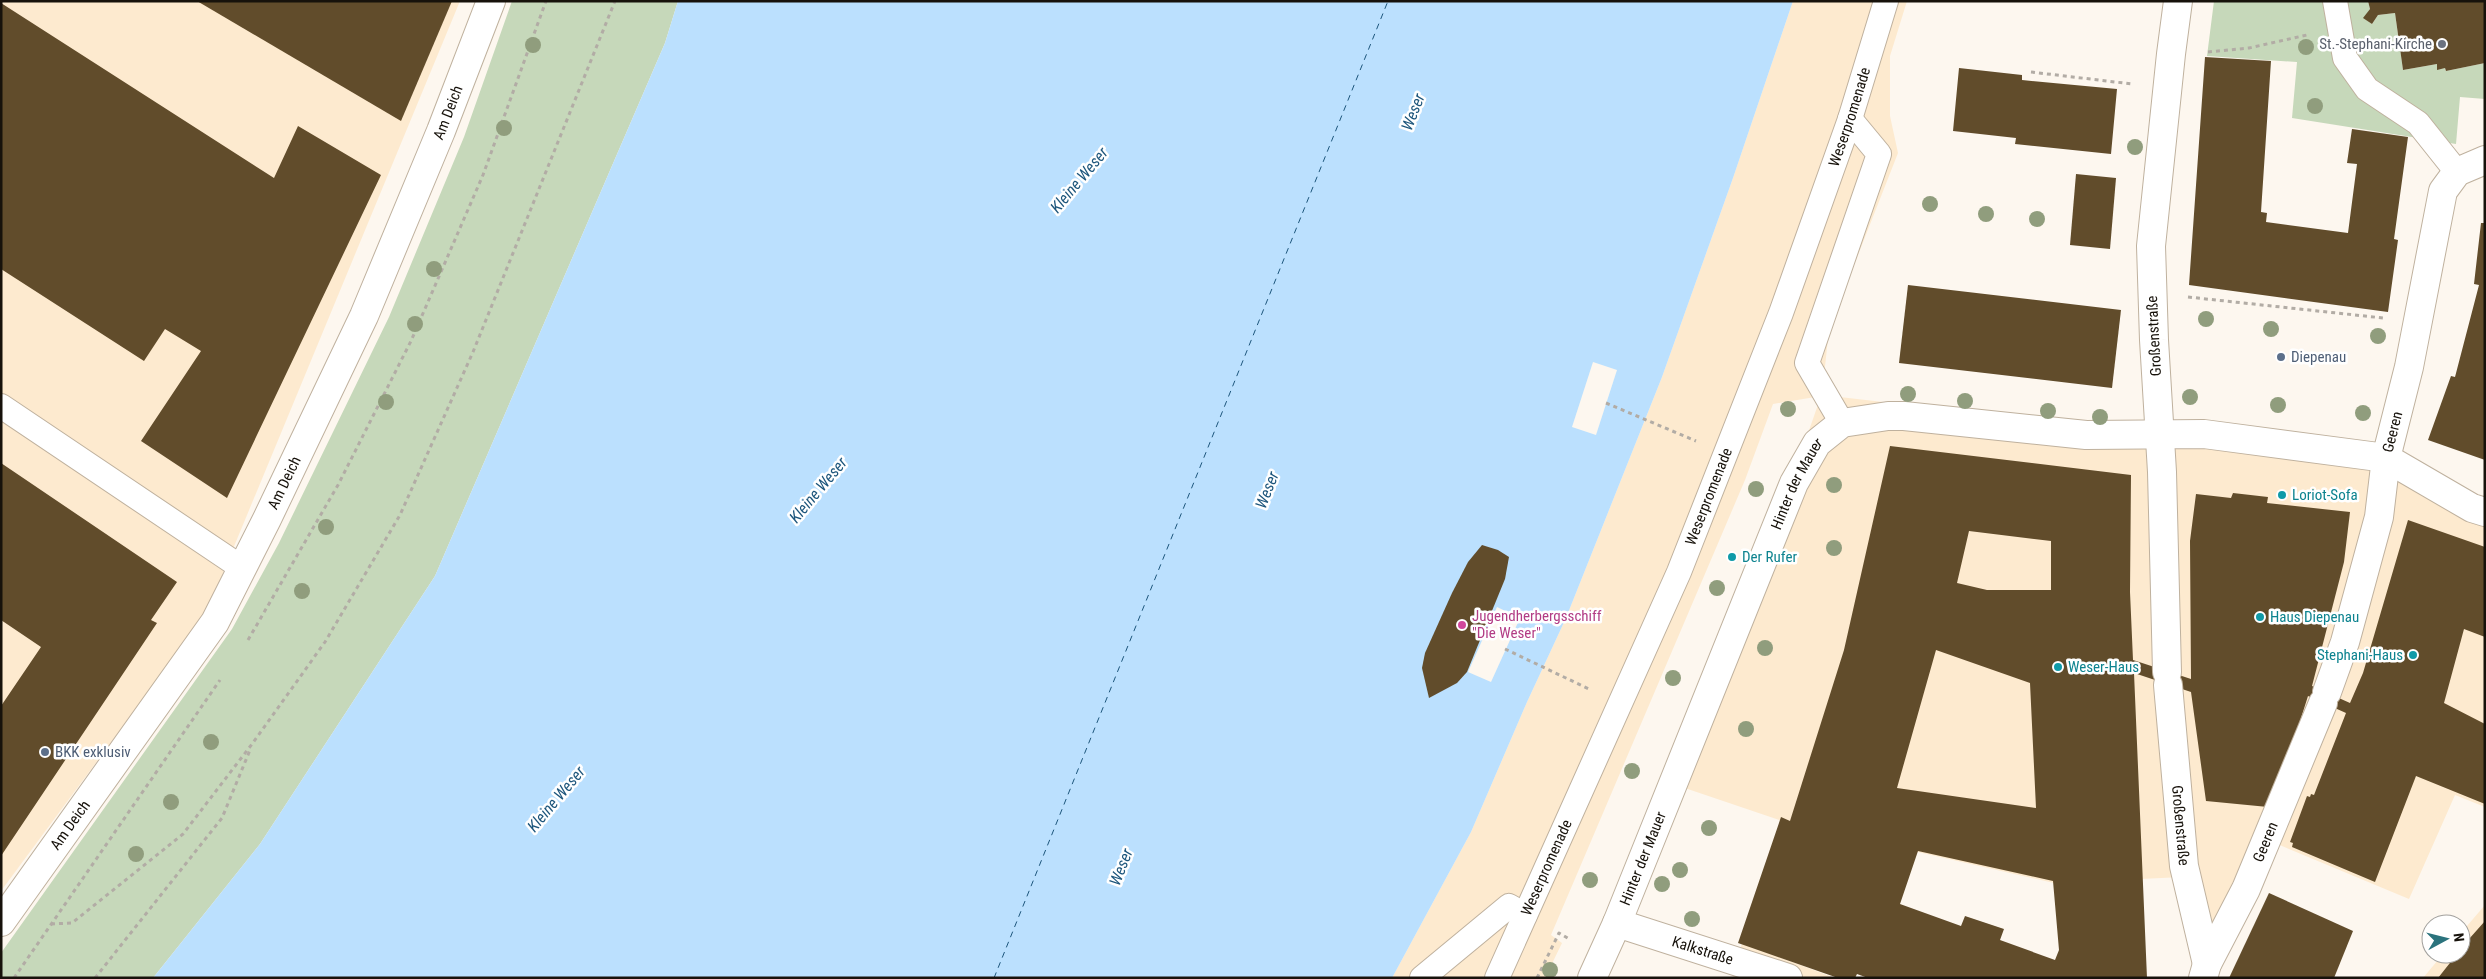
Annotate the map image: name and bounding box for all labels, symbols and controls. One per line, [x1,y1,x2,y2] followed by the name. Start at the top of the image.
[2319,35,2432,53] place label: St.-Stephani-Kirche
[2436,38,2448,50] marker: St.-Stephani-Kirche
[1825,65,1874,169] street label: Weserpromenade
[429,83,467,142] street label: Am Deich
[1397,90,1429,133] water label: Weser
[1046,143,1113,216] water label: Kleine Weser
[2143,295,2165,377] street label: Großenstraße
[2291,348,2346,366] place label: Diepenau
[2275,351,2287,363] marker: Diepenau
[2379,410,2406,454] street label: Geeren
[1767,433,1826,532] street label: Hinter der Mauer
[1681,445,1736,548] street label: Weserpromenade
[264,453,305,512] street label: Am Deich
[785,453,852,526] water label: Kleine Weser
[1251,468,1283,511] water label: Weser
[2292,486,2358,504] place label: Loriot-Sofa
[2276,489,2288,501] marker: Loriot-Sofa
[1742,548,1797,566] place label: Der Rufer
[1726,551,1738,563] marker: Der Rufer
[1472,607,1602,642] place label: Jugendherbergsschiff "Die Weser"
[2270,608,2359,626] place label: Haus Diepenau
[2254,611,2266,623] marker: Haus Diepenau
[1456,619,1468,631] marker: Jugendherbergsschiff "Die Weser"
[2317,646,2403,664] place label: Stephani-Haus
[2407,649,2419,661] marker: Stephani-Haus
[2068,658,2139,676] place label: Weser-Haus
[2052,661,2064,673] marker: Weser-Haus
[55,743,131,761] place label: BKK exklusiv
[39,746,51,758] marker: BKK exklusiv
[523,762,590,835] water label: Kleine Weser
[2168,785,2193,866] street label: Großenstraße
[46,797,94,853] street label: Am Deich
[1616,809,1670,908] street label: Hinter der Mauer
[1517,817,1576,918] street label: Weserpromenade
[2249,819,2282,865] street label: Geeren
[1105,845,1137,888] water label: Weser
[2421,914,2471,964] north arrow
[1670,932,1736,969] street label: Kalkstraße
[2450,932,2467,943] text: N

